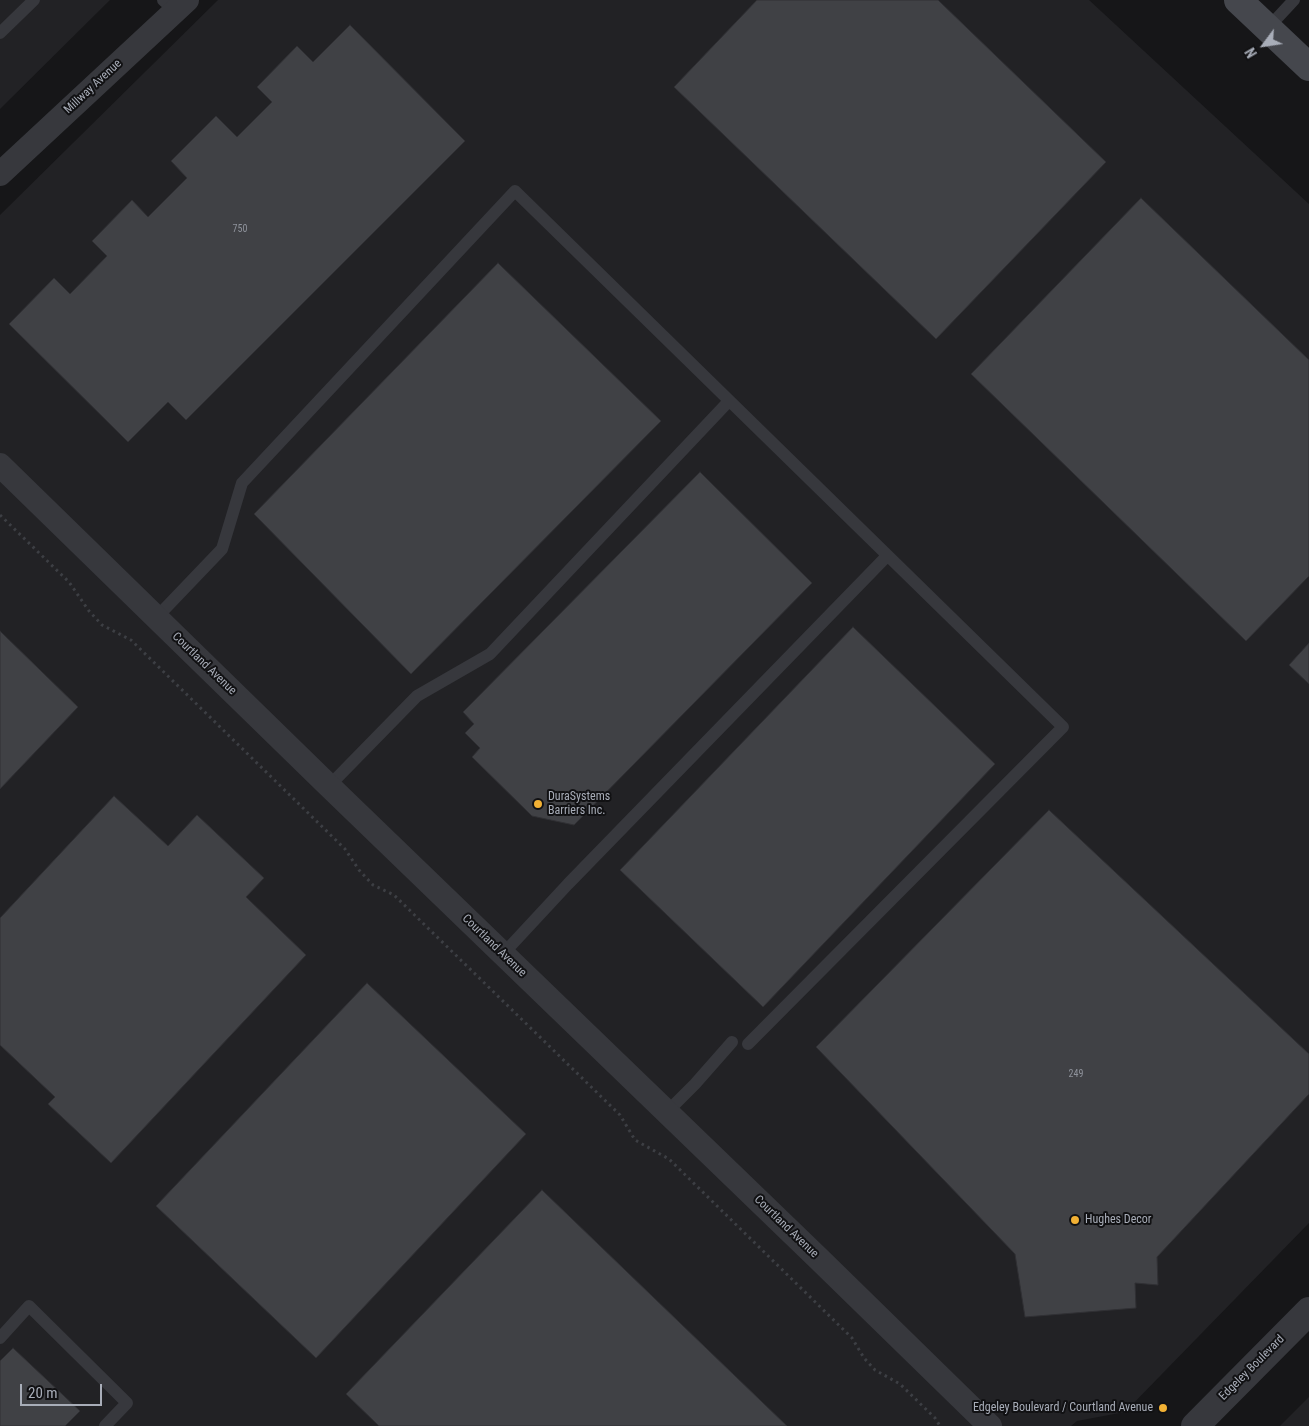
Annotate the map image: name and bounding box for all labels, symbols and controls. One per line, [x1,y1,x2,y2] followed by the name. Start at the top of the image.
[1239,20,1289,70] north arrow
[1242,45,1260,61] text: N
[61,57,125,117] street label: Millway Avenue
[233,223,247,235] house number: 750
[169,630,239,698] street label: Courtland Avenue
[548,790,610,818] place label: DuraSystems Barriers Inc.
[532,798,544,810] marker: DuraSystems Barriers Inc.
[459,912,529,980] street label: Courtland Avenue
[1069,1068,1083,1080] house number: 249
[751,1193,821,1261] street label: Courtland Avenue
[1085,1213,1152,1227] place label: Hughes Decor
[1069,1214,1081,1226] marker: Hughes Decor
[1216,1332,1288,1404] street label: Edgeley Boulevard
[22,1374,105,1406] scale bar
[28,1384,58,1402] text: 20 m
[973,1401,1153,1415] place label: Edgeley Boulevard / Courtland Avenue
[1157,1402,1169,1414] marker: Edgeley Boulevard / Courtland Avenue

